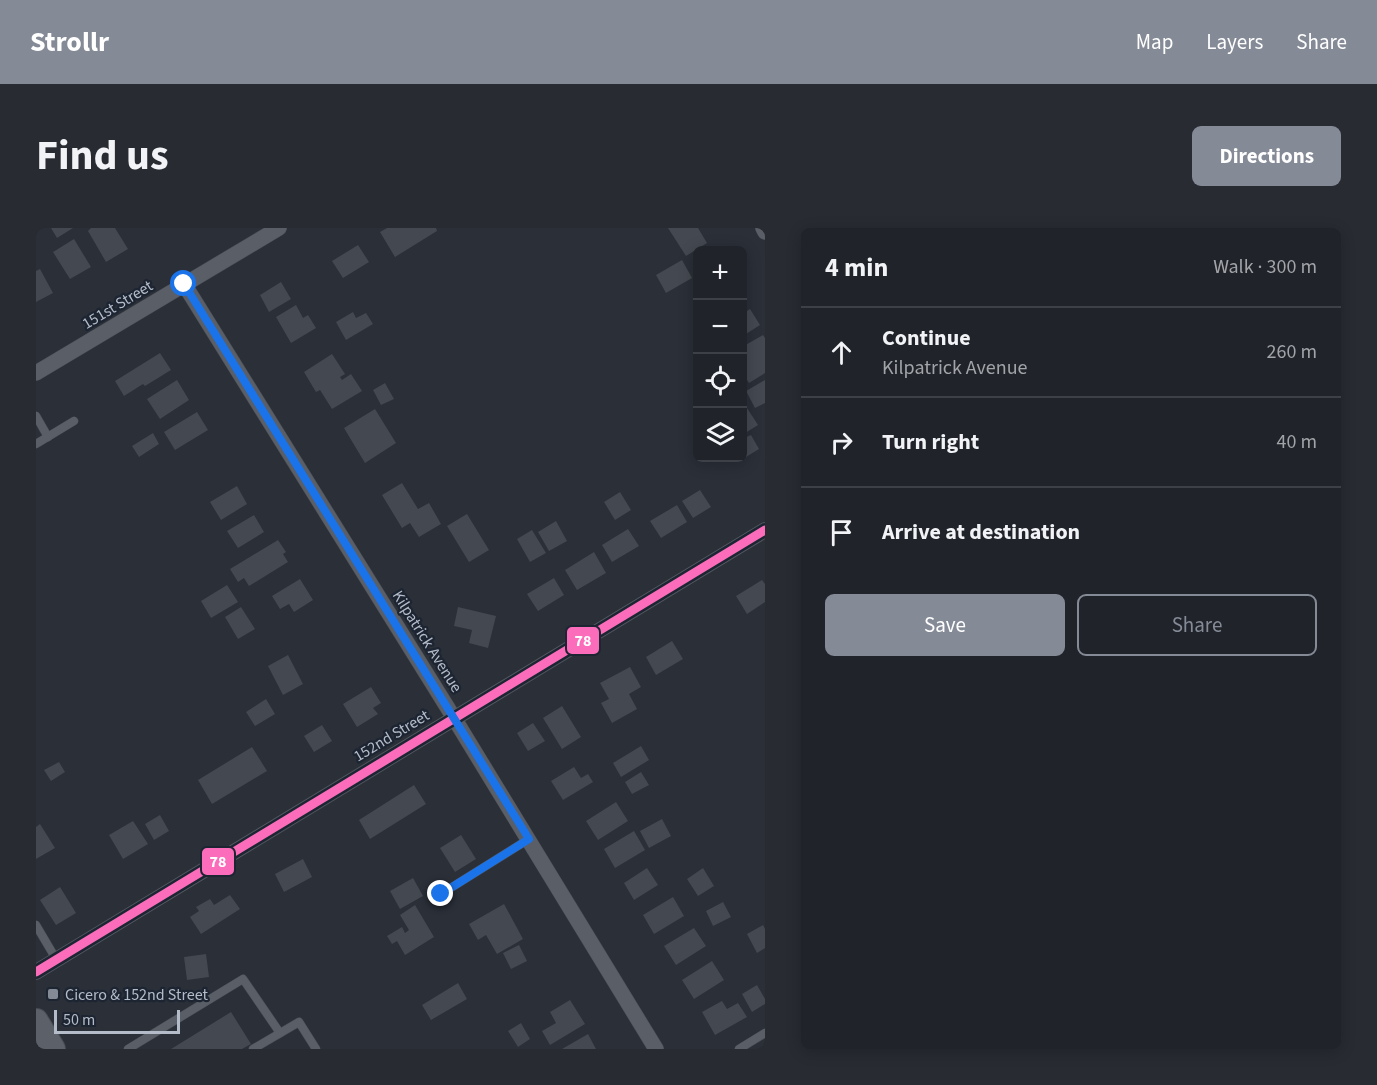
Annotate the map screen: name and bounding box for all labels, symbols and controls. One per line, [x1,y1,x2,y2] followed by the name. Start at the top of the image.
[30,22,109,62] text: Strollr
[1136,27,1173,57] text: Map
[1206,27,1263,57] text: Layers
[1296,27,1347,57] text: Share
[36,126,169,186] text: Find us
[1192,126,1341,186] button: Directions
[693,246,747,462] map controls
[693,246,747,300] button: +
[825,249,888,286] text: 4 min
[1213,253,1317,281] text: Walk · 300 m
[170,270,196,296] route start
[78,275,158,335] street label: 151st Street
[693,300,747,354] button: −
[882,322,971,354] text: Continue
[825,336,858,369] icon: ahead
[1267,338,1317,366] text: 260 m
[693,354,747,408] button: locate
[882,354,1028,382] text: Kilpatrick Avenue
[693,408,747,462] button: layers
[825,426,858,459] icon: right
[882,426,979,458] text: Turn right
[1277,428,1317,456] text: 40 m
[825,516,858,549] icon: arrive
[882,516,1080,548] text: Arrive at destination
[387,586,467,697] street label: Kilpatrick Avenue
[825,594,1065,656] button: Save
[1077,594,1317,656] button: Share
[566,626,600,655] line badge: 78
[575,630,591,652] text: 78
[350,704,434,767] street label: 152nd Street
[201,847,235,876] line badge: 78
[210,851,226,873] text: 78
[427,880,453,906] route end
[65,984,209,1006] place label: Cicero & 152nd Street
[46,987,60,1001] marker: Cicero & 152nd Street
[54,1007,180,1034] scale bar
[63,1009,95,1031] text: 50 m

